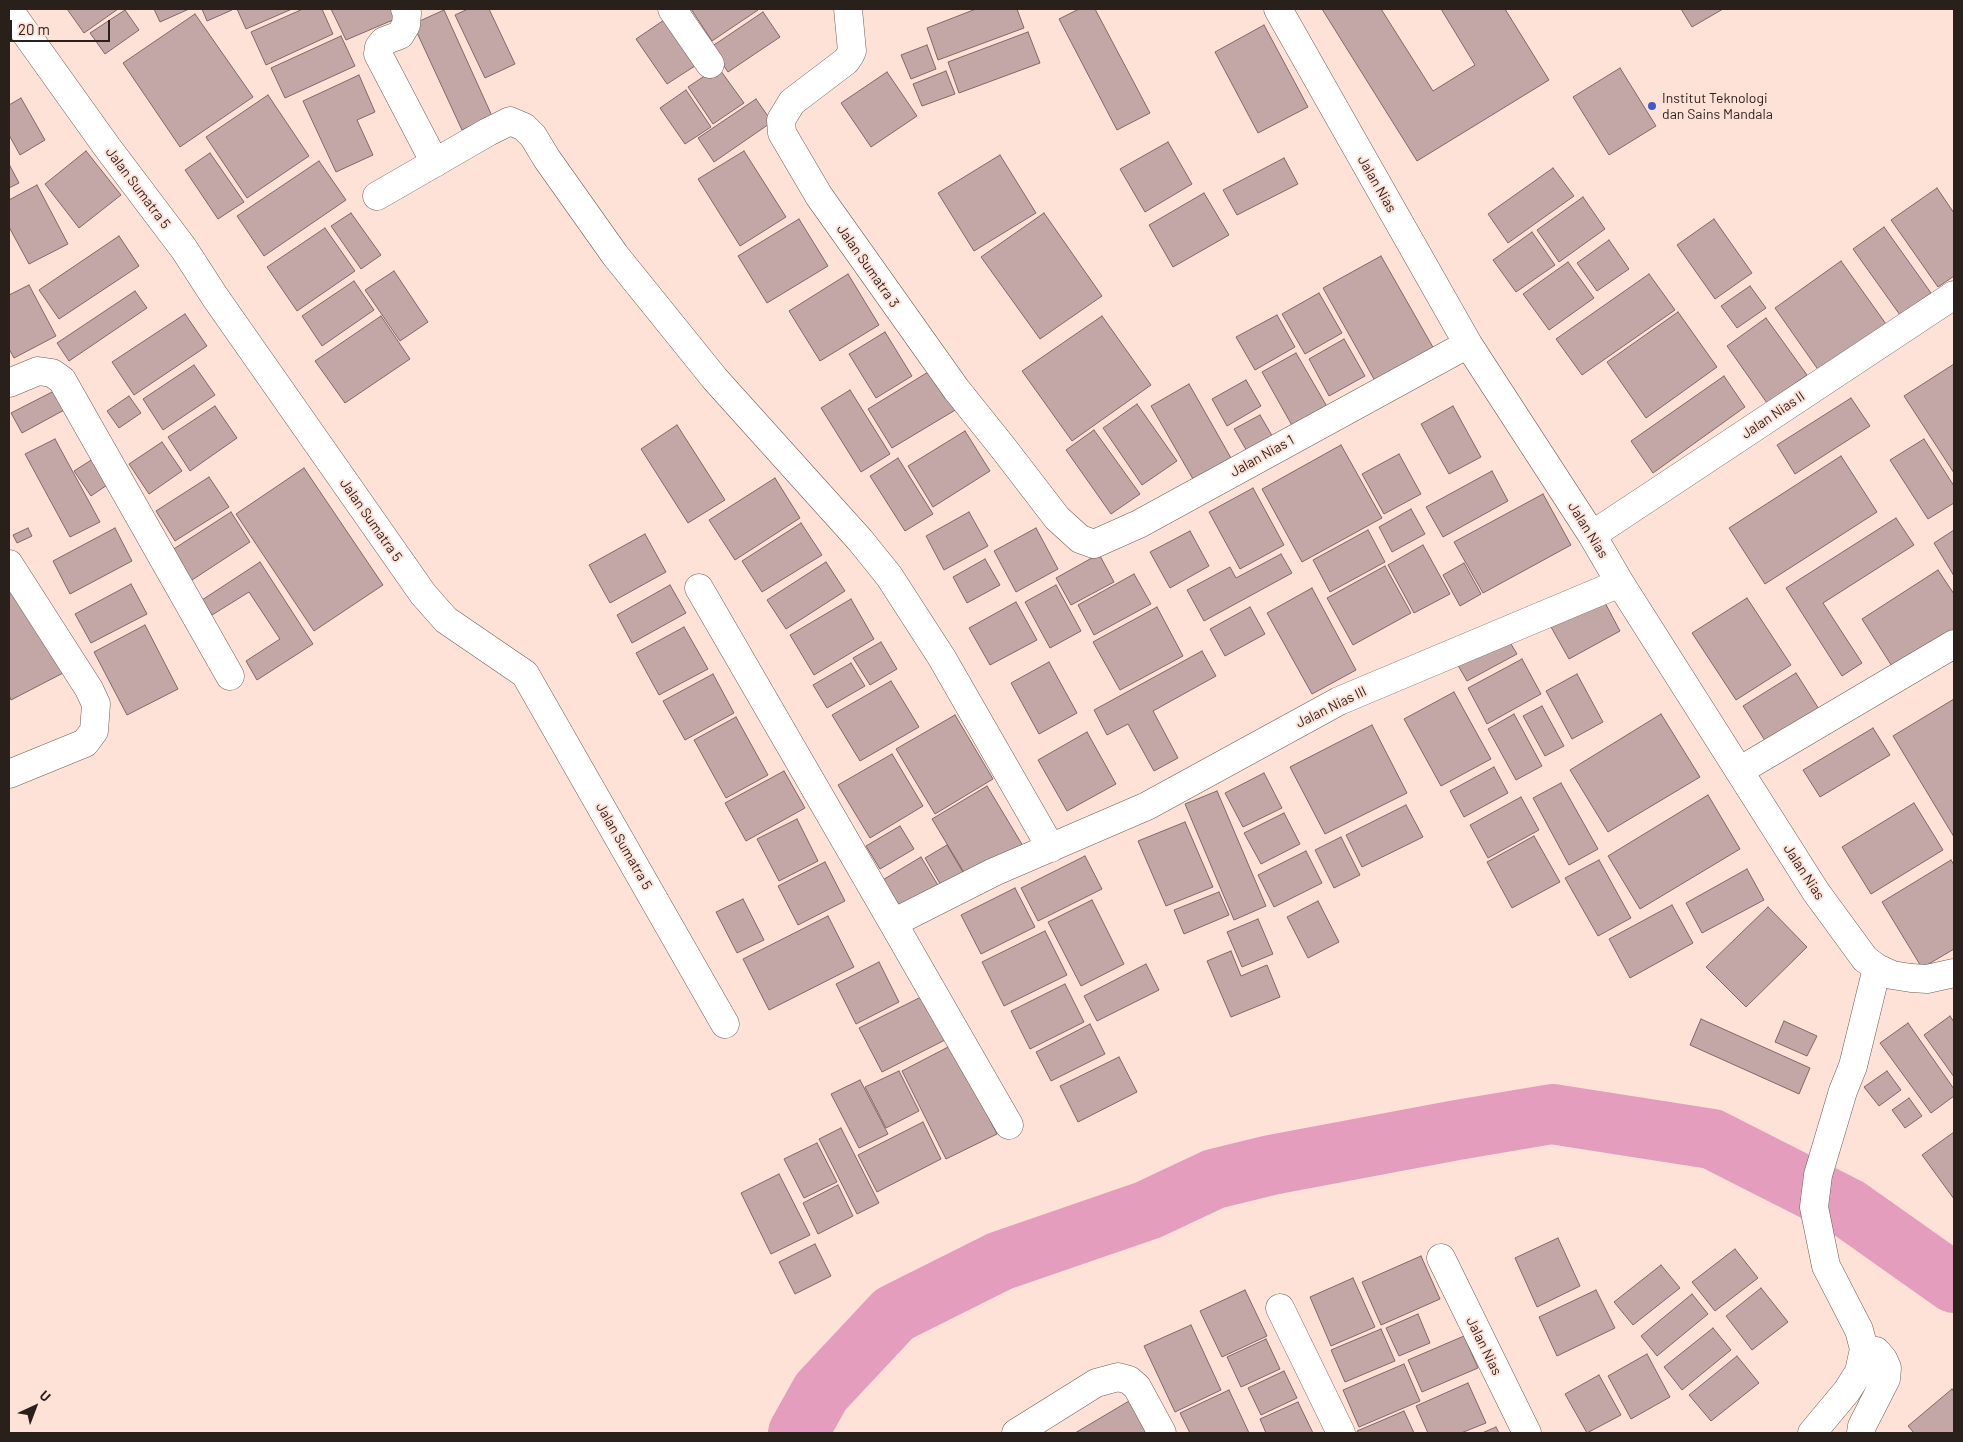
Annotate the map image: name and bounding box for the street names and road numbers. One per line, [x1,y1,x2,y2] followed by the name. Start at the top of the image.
[102,144,174,232] street label: Jalan Sumatra 5
[1354,153,1400,215] street label: Jalan Nias
[833,221,903,311] street label: Jalan Sumatra 3
[1738,388,1808,442] street label: Jalan Nias II
[1227,432,1297,480] street label: Jalan Nias 1
[336,475,406,565] street label: Jalan Sumatra 5
[1564,499,1612,561] street label: Jalan Nias
[1293,683,1369,731] street label: Jalan Nias III
[592,800,656,892] street label: Jalan Sumatra 5
[1780,841,1828,903] street label: Jalan Nias
[1463,1314,1505,1378] street label: Jalan Nias

